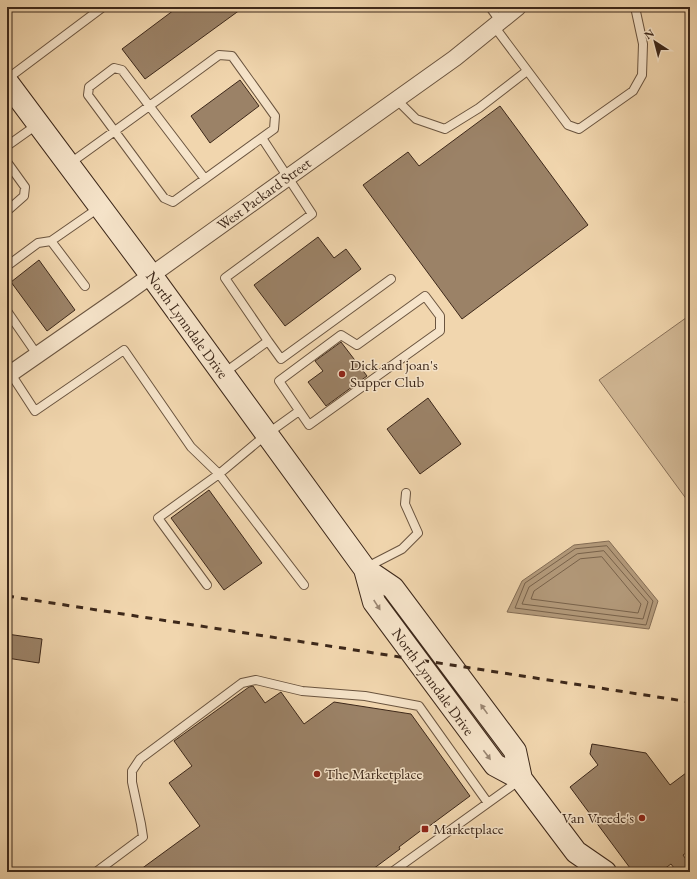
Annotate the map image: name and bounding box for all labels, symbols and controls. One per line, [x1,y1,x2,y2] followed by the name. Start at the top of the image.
[635,22,675,62] north arrow
[641,26,657,42] text: N
[213,153,315,234] street label: West Packard Street
[142,267,233,382] street label: North Lynndale Drive
[350,355,438,391] place label: Dick and joan's Supper Club
[337,369,347,379] marker: Dick and joan's Supper Club
[373,600,381,611] one-way arrow
[388,624,479,739] street label: North Lynndale Drive
[480,703,488,714] one-way arrow
[483,750,491,760] one-way arrow
[325,764,422,783] place label: The Marketplace
[312,769,322,779] marker: The Marketplace
[562,808,634,827] place label: Van Vreede's
[637,813,647,823] marker: Van Vreede's
[433,819,504,838] place label: Marketplace
[420,824,430,834] marker: Marketplace

